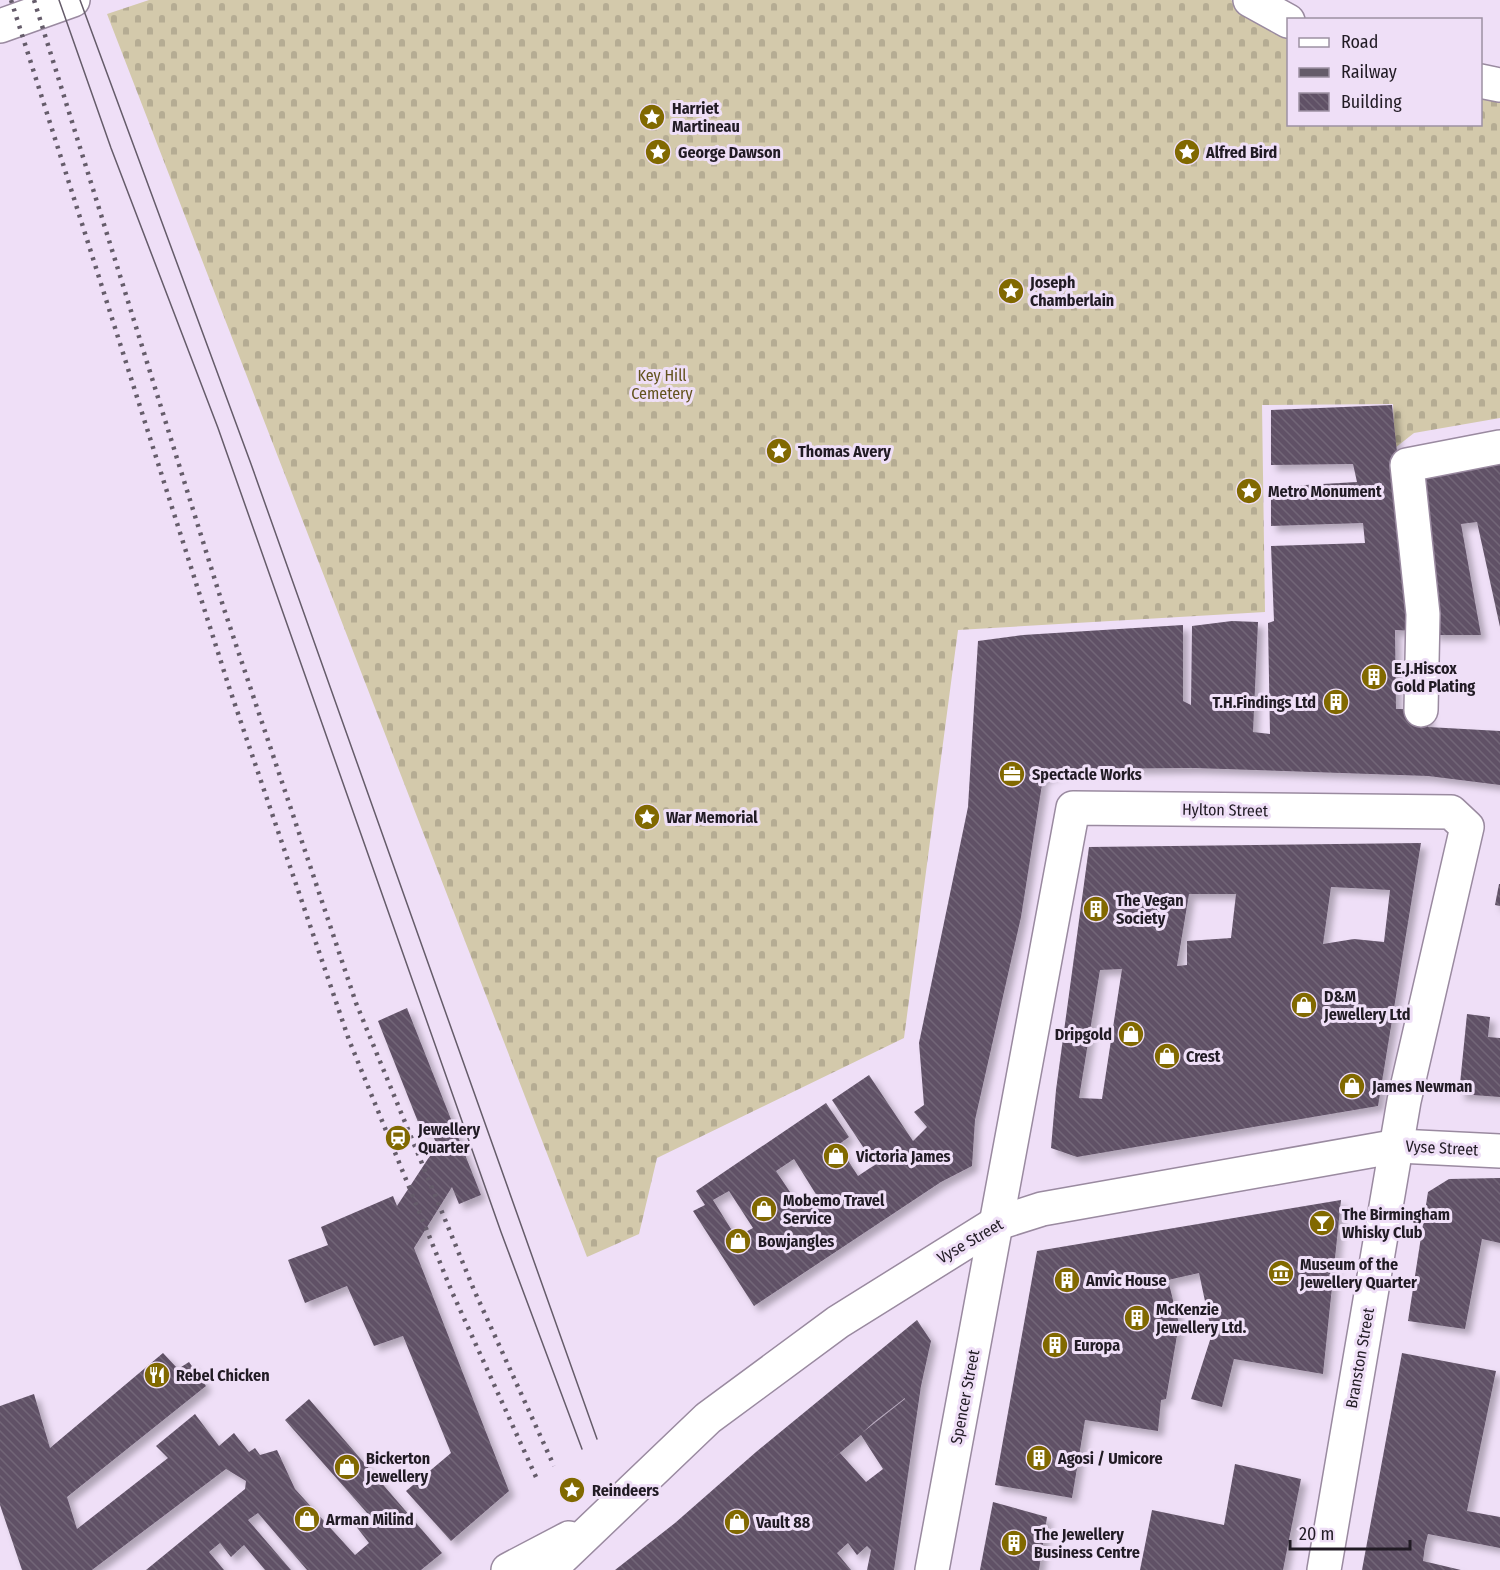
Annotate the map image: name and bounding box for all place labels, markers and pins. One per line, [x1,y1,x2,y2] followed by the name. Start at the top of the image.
[672,99,740,136] place label: Harriet Martineau
[637,102,667,132] place icon: Harriet Martineau
[643,137,673,167] place icon: George Dawson
[1172,137,1202,167] place icon: Alfred Bird
[678,143,781,162] place label: George Dawson
[1205,143,1277,162] place label: Alfred Bird
[1029,273,1114,310] place label: Joseph Chamberlain
[996,276,1026,306] place icon: Joseph Chamberlain
[764,436,794,466] place icon: Thomas Avery
[798,442,891,461] place label: Thomas Avery
[1234,476,1264,506] place icon: Metro Monument
[1268,482,1382,501] place label: Metro Monument
[1394,659,1475,696] place label: E.J.Hiscox Gold Plating
[1359,662,1389,692] building icon: E.J.Hiscox Gold Plating
[1321,687,1351,717] building icon: T.H.Findings Ltd
[1212,693,1316,712] place label: T.H.Findings Ltd
[997,759,1027,789] office icon: Spectacle Works
[1032,765,1142,784] place label: Spectacle Works
[632,802,662,832] place icon: War Memorial
[666,808,758,827] place label: War Memorial
[1116,891,1184,928] place label: The Vegan Society
[1081,894,1111,924] building icon: The Vegan Society
[1323,987,1410,1024] place label: D&M Jewellery Ltd
[1289,990,1319,1020] shop icon: D&M Jewellery Ltd
[1116,1019,1146,1049] shop icon: Dripgold
[1055,1025,1112,1044] place label: Dripgold
[1152,1041,1182,1071] shop icon: Crest
[1186,1047,1221,1066] place label: Crest
[1337,1071,1367,1101] shop icon: James Newman
[1371,1077,1472,1096] place label: James Newman
[417,1120,480,1157] place label: Jewellery Quarter
[383,1123,413,1153] station icon: Jewellery Quarter
[821,1141,851,1171] shop icon: Victoria James
[855,1147,951,1166] place label: Victoria James
[783,1191,885,1228] place label: Mobemo Travel Service
[749,1194,779,1224] shop icon: Mobemo Travel Service
[1342,1205,1450,1242] place label: The Birmingham Whisky Club
[1307,1208,1337,1238] bar icon: The Birmingham Whisky Club
[723,1226,753,1256] shop icon: Bowjangles
[758,1232,834,1251] place label: Bowjangles
[1299,1255,1417,1292] place label: Museum of the Jewellery Quarter
[1266,1258,1296,1288] museum icon: Museum of the Jewellery Quarter
[1052,1265,1082,1295] building icon: Anvic House
[1085,1271,1167,1290] place label: Anvic House
[1155,1300,1246,1337] place label: McKenzie Jewellery Ltd.
[1122,1303,1152,1333] building icon: McKenzie Jewellery Ltd.
[1040,1330,1070,1360] building icon: Europa
[1074,1336,1120,1355] place label: Europa
[142,1360,172,1390] restaurant icon: Rebel Chicken
[176,1366,270,1385] place label: Rebel Chicken
[1024,1443,1054,1473] building icon: Agosi / Umicore
[365,1449,430,1486] place label: Bickerton Jewellery
[1057,1449,1163,1468] place label: Agosi / Umicore
[332,1452,362,1482] shop icon: Bickerton Jewellery
[557,1475,587,1505] place icon: Reindeers
[592,1481,659,1500] place label: Reindeers
[292,1504,322,1534] shop icon: Arman Milind
[722,1507,752,1537] shop icon: Vault 88
[325,1510,414,1529] place label: Arman Milind
[755,1513,811,1532] place label: Vault 88
[1034,1525,1140,1562] place label: The Jewellery Business Centre
[999,1528,1029,1558] building icon: The Jewellery Business Centre

